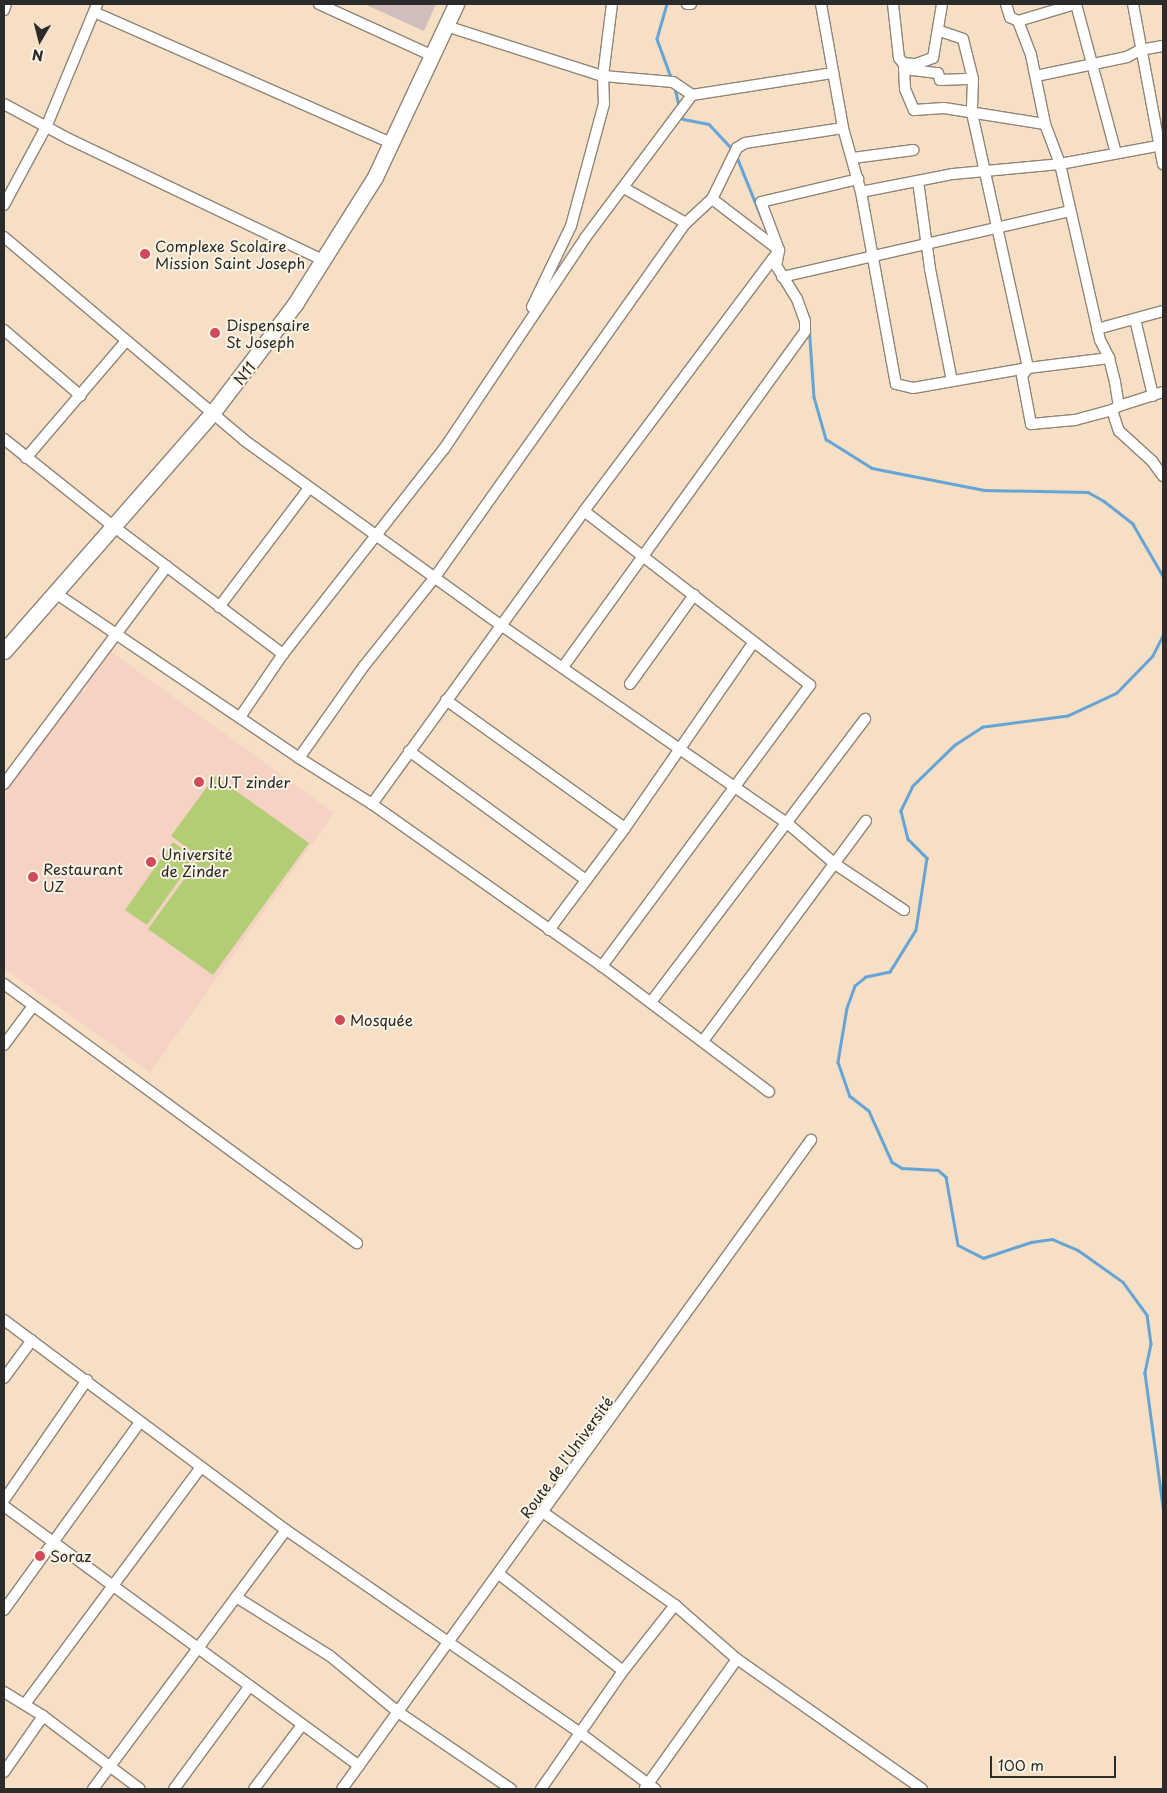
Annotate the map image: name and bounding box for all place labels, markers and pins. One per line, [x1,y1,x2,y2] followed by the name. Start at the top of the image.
[155,236,306,271] place label: Complexe Scolaire Mission Saint Joseph
[139,248,151,260] marker: Complexe Scolaire Mission Saint Joseph
[226,315,310,350] place label: Dispensaire St Joseph
[208,326,222,340] marker: Dispensaire St Joseph
[209,773,291,791] place label: I.U.T zinder
[193,776,205,788] marker: I.U.T zinder
[161,844,233,879] place label: Université de Zinder
[145,856,157,868] marker: Université de Zinder
[43,859,123,894] place label: Restaurant UZ
[27,871,39,883] marker: Restaurant UZ
[350,1011,413,1029] place label: Mosquée
[334,1014,346,1026] marker: Mosquée
[50,1547,91,1565] place label: Soraz
[34,1550,46,1562] marker: Soraz

